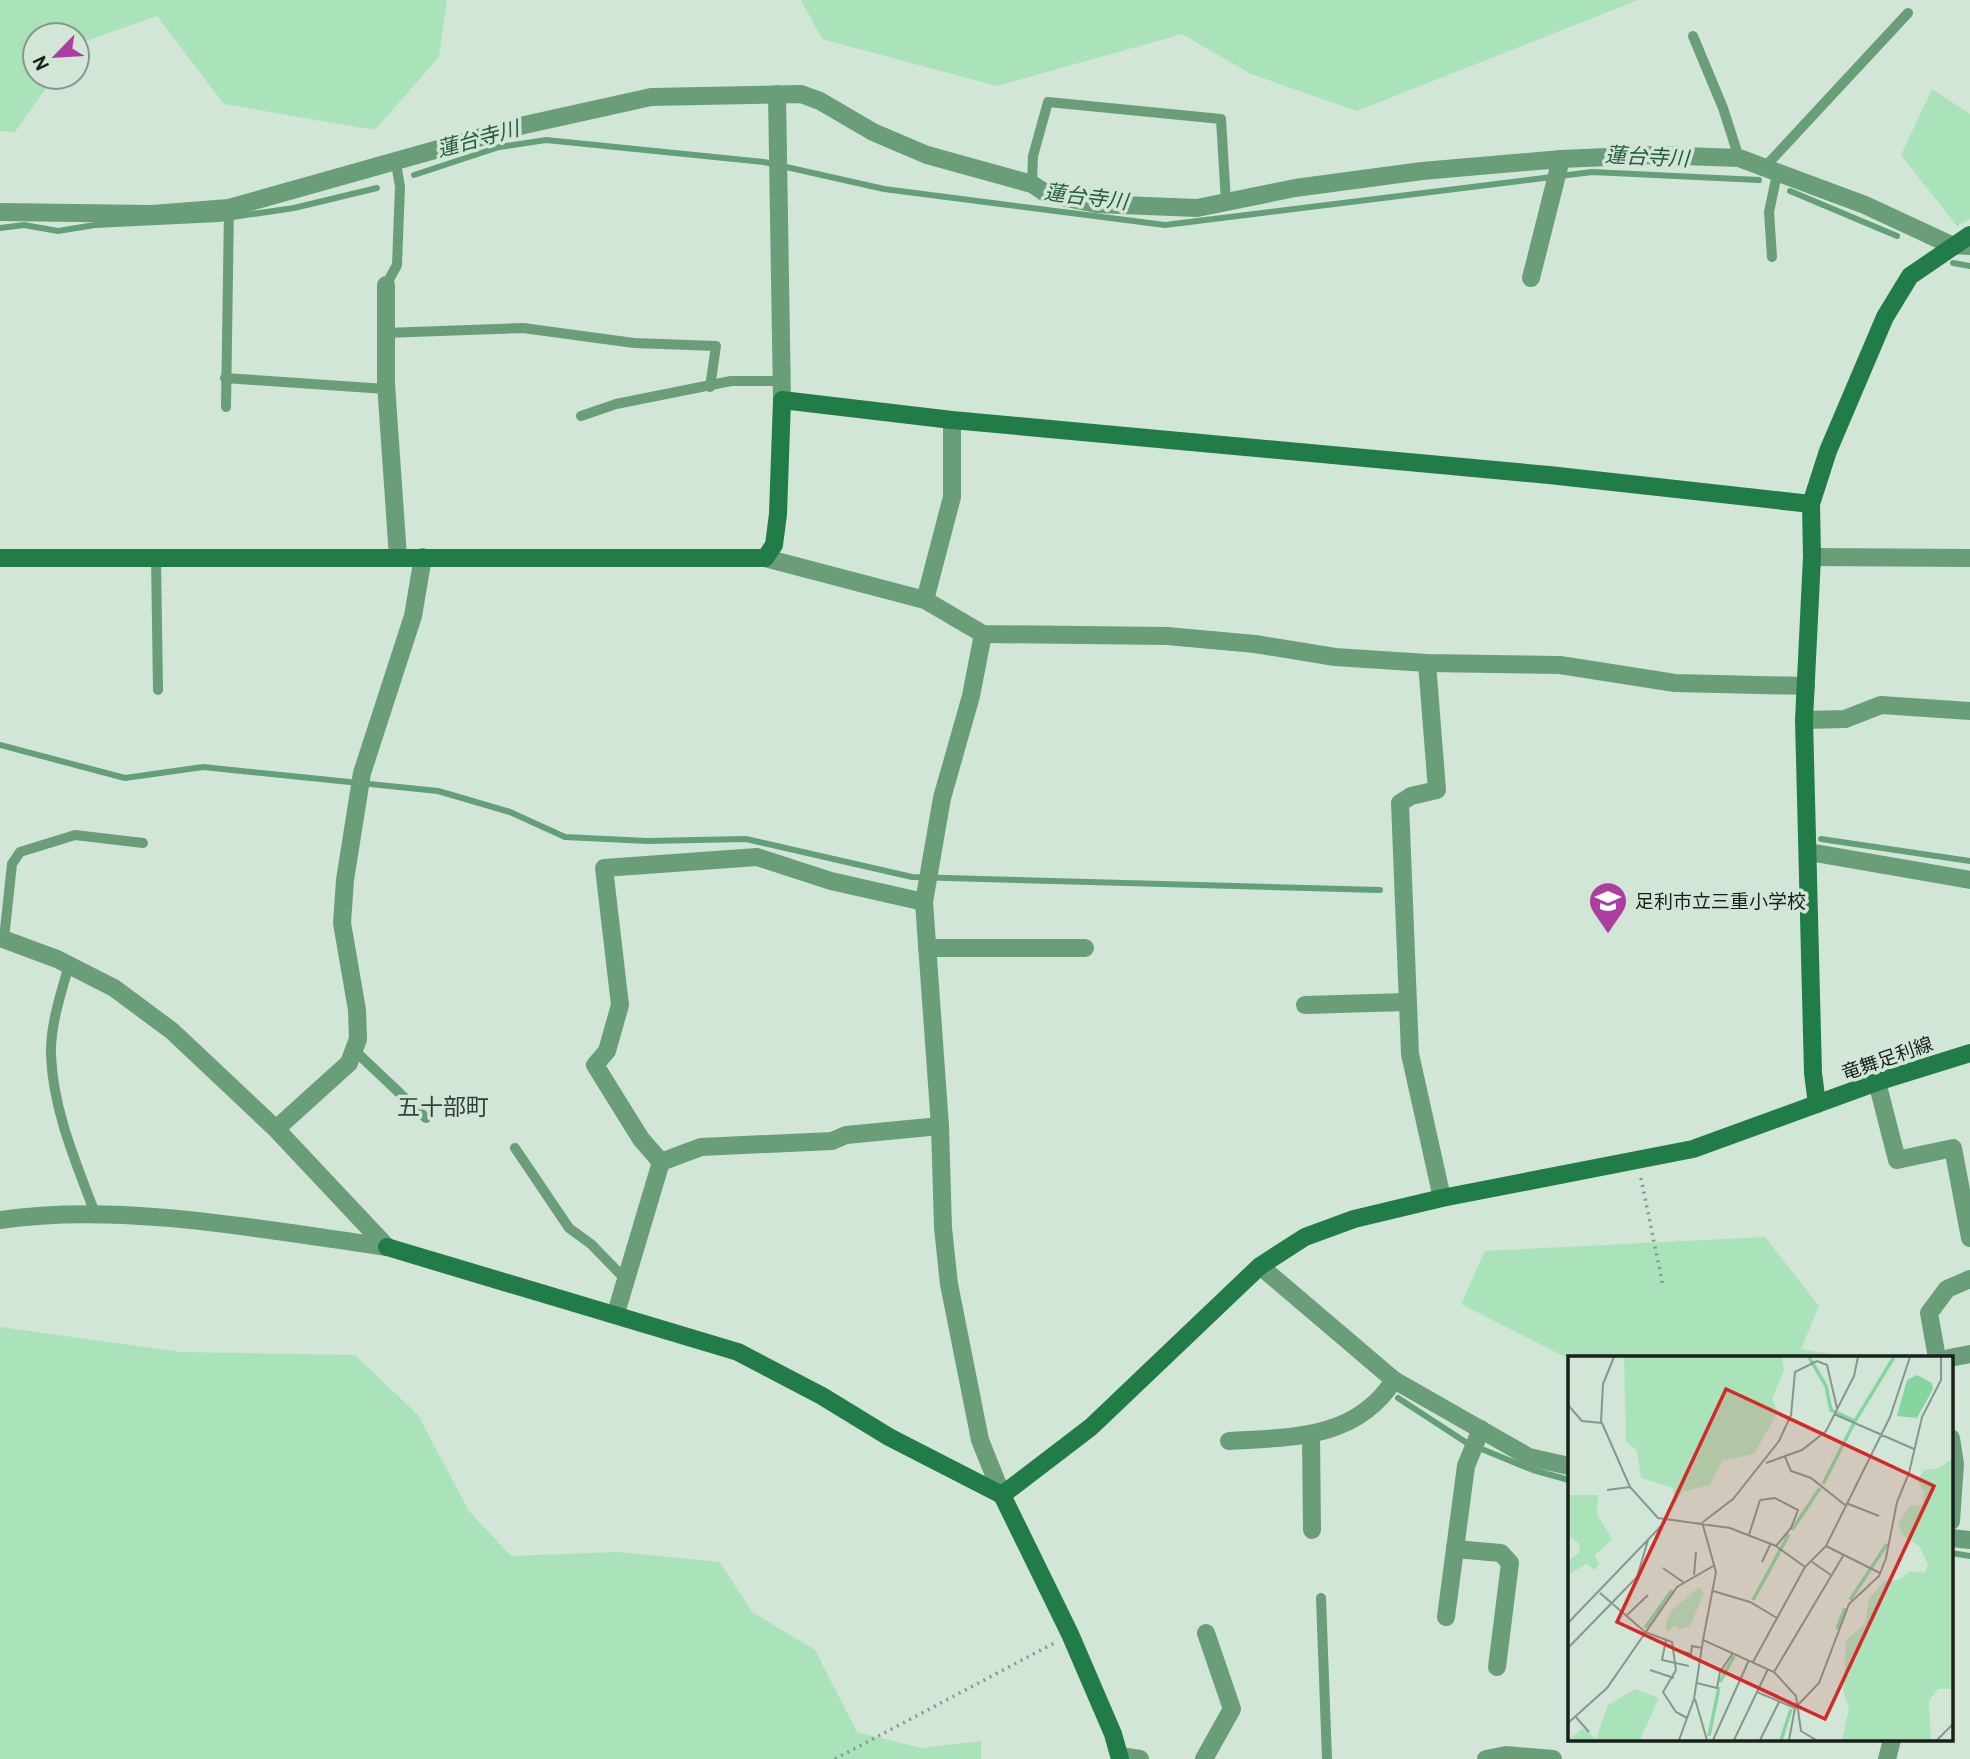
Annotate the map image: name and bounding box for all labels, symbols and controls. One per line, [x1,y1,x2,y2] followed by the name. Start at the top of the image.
[21,21,91,91] north arrow
[29,51,56,74] text: N
[434,116,524,164] water label: 蓮台寺川
[1604,143,1692,174] water label: 蓮台寺川
[1042,180,1131,217] water label: 蓮台寺川
[1587,880,1629,935] school or university icon: 足利市立三重小学校
[1635,891,1806,915] place label: 足利市立三重小学校
[1839,1033,1936,1087] street label: 竜舞足利線
[397,1095,489,1124] district label: 五十部町
[1568,1356,1952,1742] inset map

